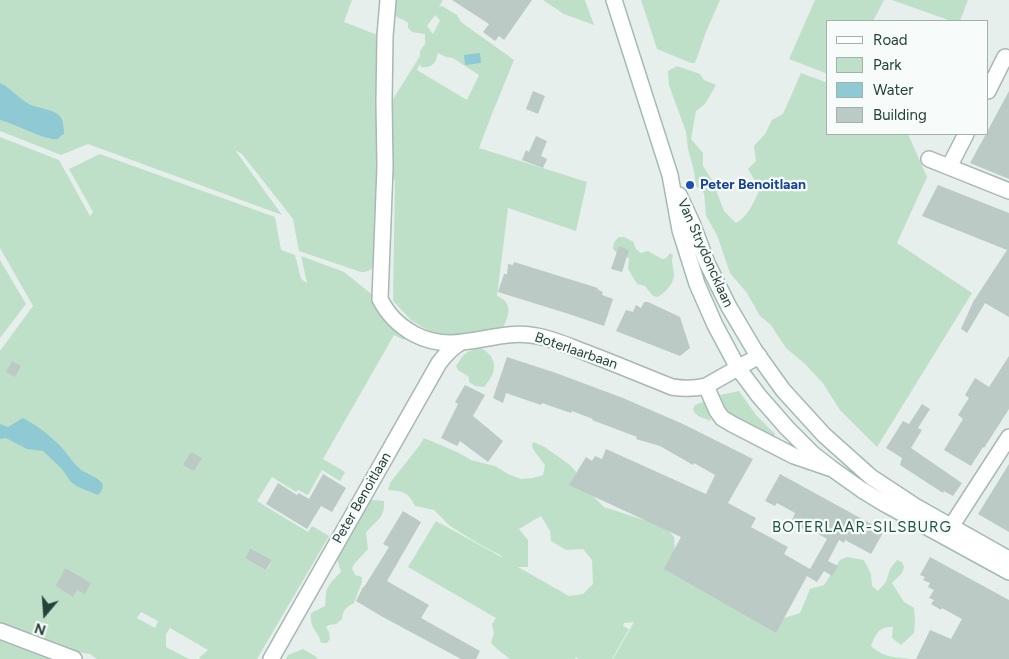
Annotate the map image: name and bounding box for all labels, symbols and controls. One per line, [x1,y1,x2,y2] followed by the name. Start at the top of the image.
[826,20,989,135] legend
[873,31,908,49] text: Road
[873,56,902,74] text: Park
[873,81,913,99] text: Water
[873,106,927,124] text: Building
[700,177,806,193] place label: Peter Benoitlaan
[684,179,696,191] marker: Peter Benoitlaan
[674,196,736,310] street label: Van Strydoncklaan
[532,329,620,373] street label: Boterlaarbaan
[329,449,395,547] street label: Peter Benoitlaan
[770,519,954,537] district label: BOTERLAAR-SILSBURG
[20,589,70,639] north arrow
[32,619,48,639] text: N

